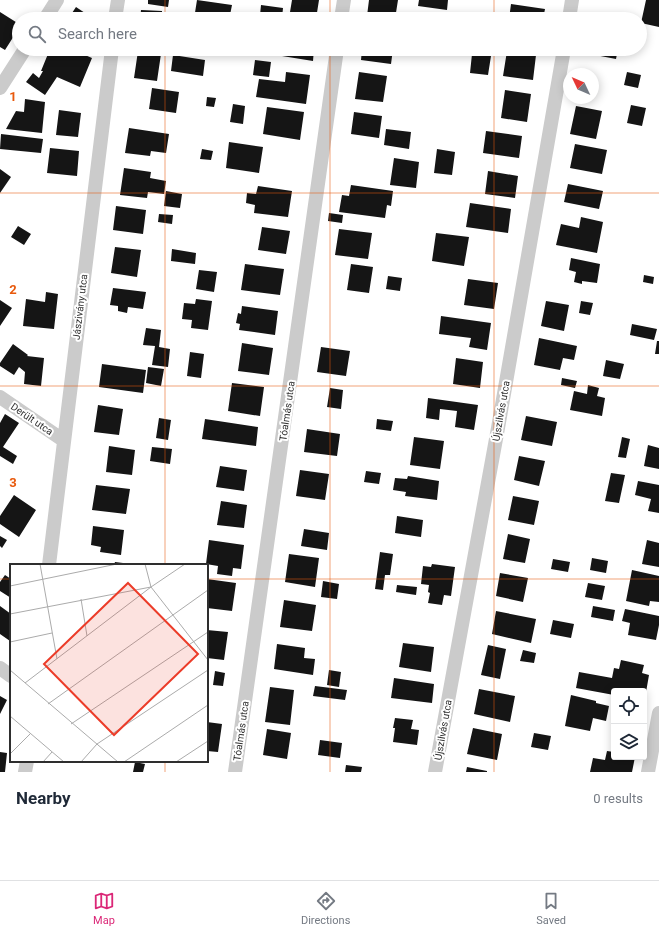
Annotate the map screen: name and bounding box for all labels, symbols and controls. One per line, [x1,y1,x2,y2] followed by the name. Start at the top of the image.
[12,12,647,56] search box
[26,23,48,45] icon: search
[58,25,137,43] text: Search here
[563,68,599,104] north arrow
[9,89,17,104] text: 1
[71,274,89,340] street label: Jászivány utca
[9,282,17,297] text: 2
[277,380,297,442] street label: Tóalmás utca
[489,380,512,442] street label: Újszilvás utca
[9,401,55,437] street label: Derült utca
[9,475,17,490] text: 3
[10,564,208,762] inset map
[611,688,647,760] map controls
[611,688,647,724] button: locate
[431,699,454,761] street label: Újszilvás utca
[231,700,251,762] street label: Tóalmás utca
[611,724,647,760] button: layers
[16,788,71,808] text: Nearby
[593,791,643,806] text: 0 results
[93,890,115,927] tab: Map
[301,890,350,927] tab: Directions
[536,890,566,927] tab: Saved

